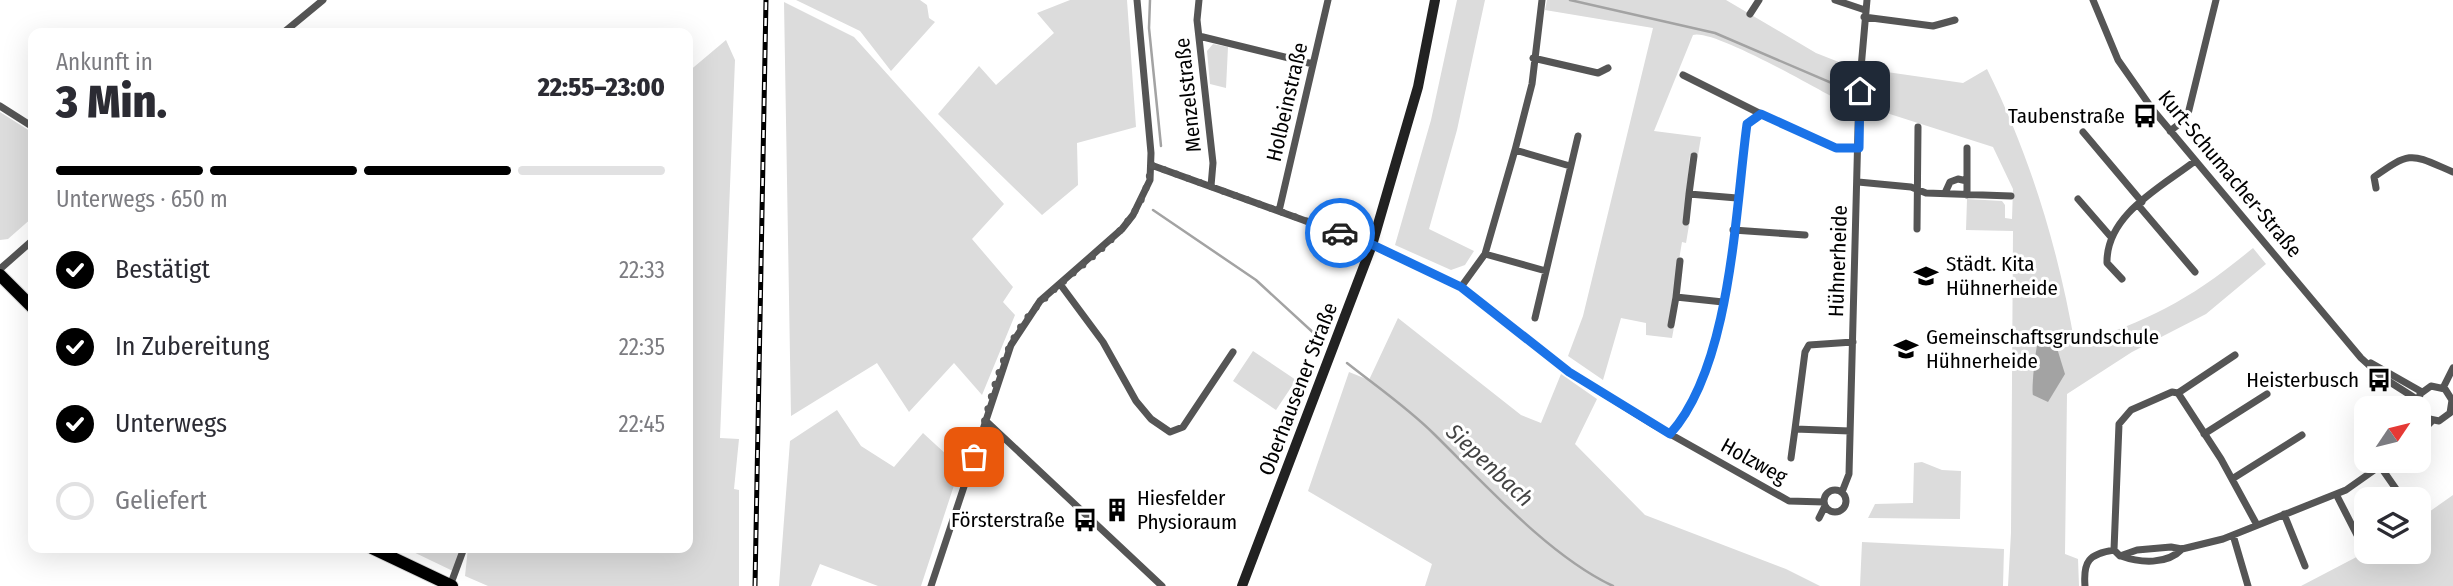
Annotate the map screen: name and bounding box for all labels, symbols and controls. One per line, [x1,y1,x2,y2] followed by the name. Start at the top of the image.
[1169,37,1207,153] street label: Menzelstraße
[1261,40,1313,164] street label: Holbeinstraße
[56,48,153,76] text: Ankunft in
[1830,61,1890,121] pin
[538,72,665,103] text: 22:55–23:00
[1841,72,1879,110] icon: home
[56,74,167,129] text: 3 Min.
[2153,85,2307,263] street label: Kurt-Schumacher-Straße
[2131,102,2159,130] bus stop icon: Taubenstraße
[2008,103,2125,129] place label: Taubenstraße
[56,185,228,213] text: Unterwegs · 650 m
[1305,198,1375,268] courier
[1823,205,1853,317] street label: Hühnerheide
[1321,214,1359,252] icon: car
[56,251,94,289] icon: check
[1946,251,2058,301] place label: Städt. Kita Hühnerheide
[115,254,210,285] text: Bestätigt
[619,256,665,284] text: 22:33
[1912,262,1940,290] school or university icon: Städt. Kita Hühnerheide
[1253,299,1343,479] street label: Oberhausener Straße
[1926,324,2159,374] place label: Gemeinschaftsgrundschule Hühnerheide
[56,328,94,366] icon: check
[115,331,269,362] text: In Zubereitung
[619,333,665,361] text: 22:35
[1892,335,1920,363] school or university icon: Gemeinschaftsgrundschule Hühnerheide
[2365,366,2393,394] bus stop icon: Heisterbusch
[2246,367,2359,393] place label: Heisterbusch
[2354,396,2431,472] north arrow
[2354,396,2431,564] map controls
[56,405,94,443] icon: check
[115,408,227,439] text: Unterwegs
[618,410,665,438] text: 22:45
[1440,417,1539,512] water label: Siepenbach
[944,427,1004,487] pin
[1716,432,1792,490] street label: Holzweg
[955,438,993,476] icon: bag
[115,485,207,516] text: Geliefert
[1137,485,1237,535] place label: Hiesfelder Physioraum
[2354,487,2431,564] button: layers
[1103,496,1131,524] building icon: Hiesfelder Physioraum
[1071,506,1099,534] bus stop icon: Försterstraße
[951,507,1065,533] place label: Försterstraße

